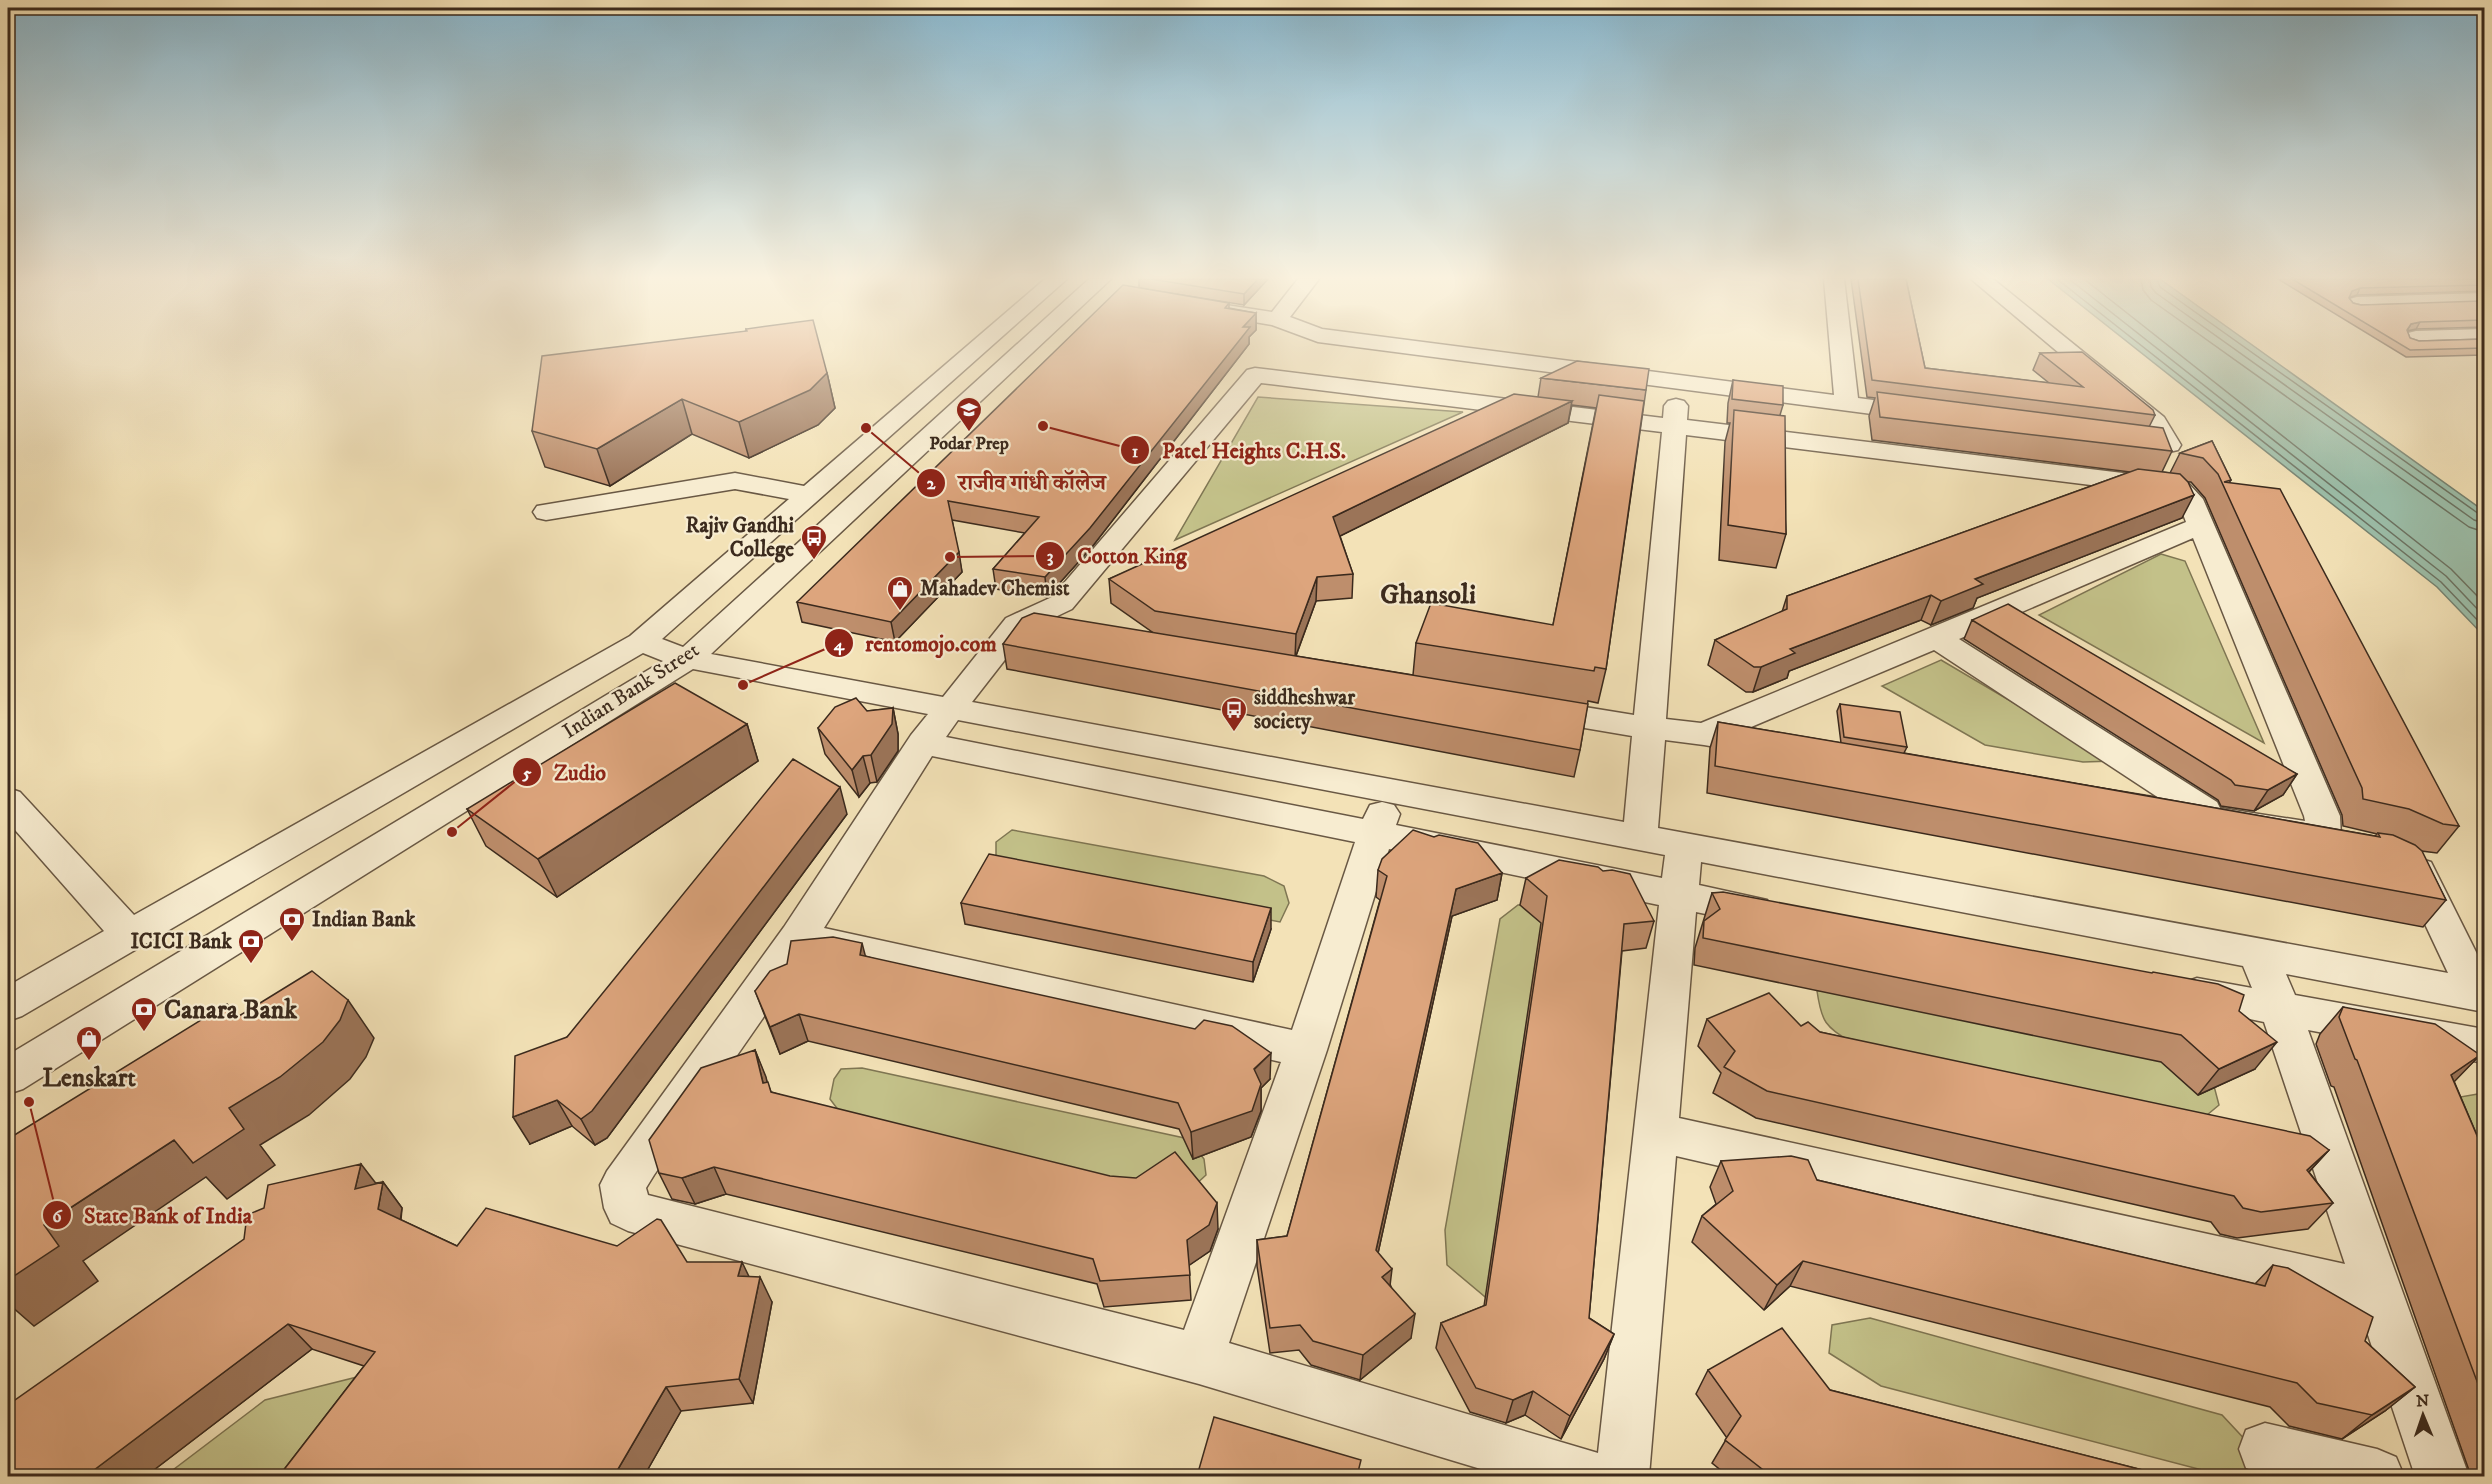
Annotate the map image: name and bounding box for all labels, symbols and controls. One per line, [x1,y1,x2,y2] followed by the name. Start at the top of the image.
[954,395,984,433] school or university icon: Podar Prep
[1120,430,1358,470] callout: Patel Heights C.H.S.
[929,433,1009,455] place label: Podar Prep
[1162,438,1346,465] text: Patel Heights C.H.S.
[1132,441,1139,463] text: 1
[916,463,1118,503] callout: राजीव गांधी कॉलेज
[956,469,1107,497] text: राजीव गांधी कॉलेज
[927,473,937,495] text: 2
[686,513,795,563] place label: Rajiv Gandhi College
[799,523,829,561] bus stop icon: Rajiv Gandhi College
[1035,536,1198,576] callout: Cotton King
[1077,543,1188,570] text: Cotton King
[1047,546,1054,568] text: 3
[885,574,915,612] shop icon: Mahadev Chemist
[920,576,1070,602] place label: Mahadev Chemist
[1380,578,1476,612] district label: Ghansoli
[824,623,1009,663] callout: rentomojo.com
[865,631,997,659] text: rentomojo.com
[833,634,845,656] text: 4
[558,637,704,745] street label: Indian Bank Street
[1254,685,1356,735] place label: siddheshwar society
[1219,695,1249,733] bus stop icon: siddheshwar society
[512,752,618,792] callout: Zudio
[554,760,606,787] text: Zudio
[522,763,532,785] text: 5
[277,905,307,943] bank icon: Indian Bank
[312,907,416,933] place label: Indian Bank
[236,927,266,965] bank icon: ICICI Bank
[130,929,233,955] place label: ICICI Bank
[164,994,298,1027] place label: Canara Bank
[129,995,159,1033] bank icon: Canara Bank
[74,1024,104,1062] shop icon: Lenskart
[42,1062,137,1095] place label: Lenskart
[42,1195,264,1235] callout: State Bank of India
[84,1203,253,1230] text: State Bank of India
[52,1206,63,1228] text: 6
[2393,1385,2453,1445] north arrow
[2416,1391,2429,1411] text: N

